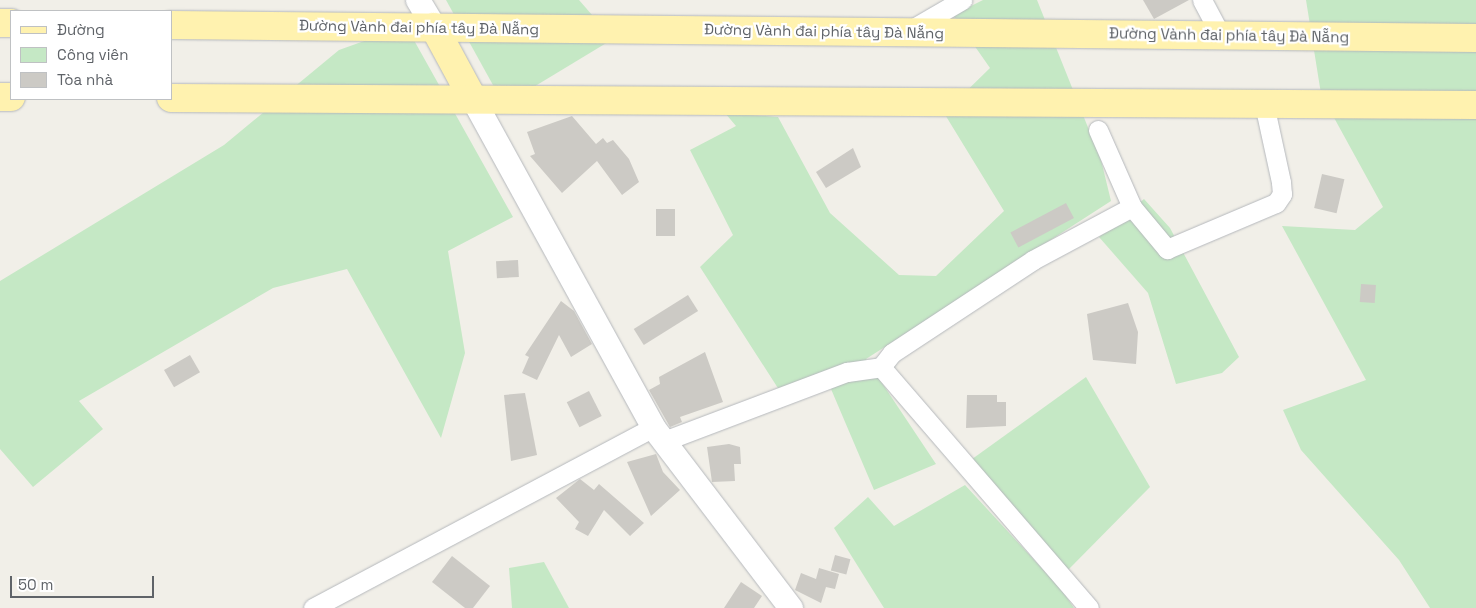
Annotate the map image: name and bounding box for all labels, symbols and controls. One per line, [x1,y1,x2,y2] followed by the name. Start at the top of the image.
[10,10,172,100] legend
[299,16,539,38] street label: Đường Vành đai phía tây Đà Nẵng
[57,20,105,39] text: Đường
[704,20,944,42] street label: Đường Vành đai phía tây Đà Nẵng
[1109,24,1349,46] street label: Đường Vành đai phía tây Đà Nẵng
[57,45,128,64] text: Công viên
[57,70,113,89] text: Tòa nhà
[12,566,156,598] scale bar
[18,575,53,594] text: 50 m

